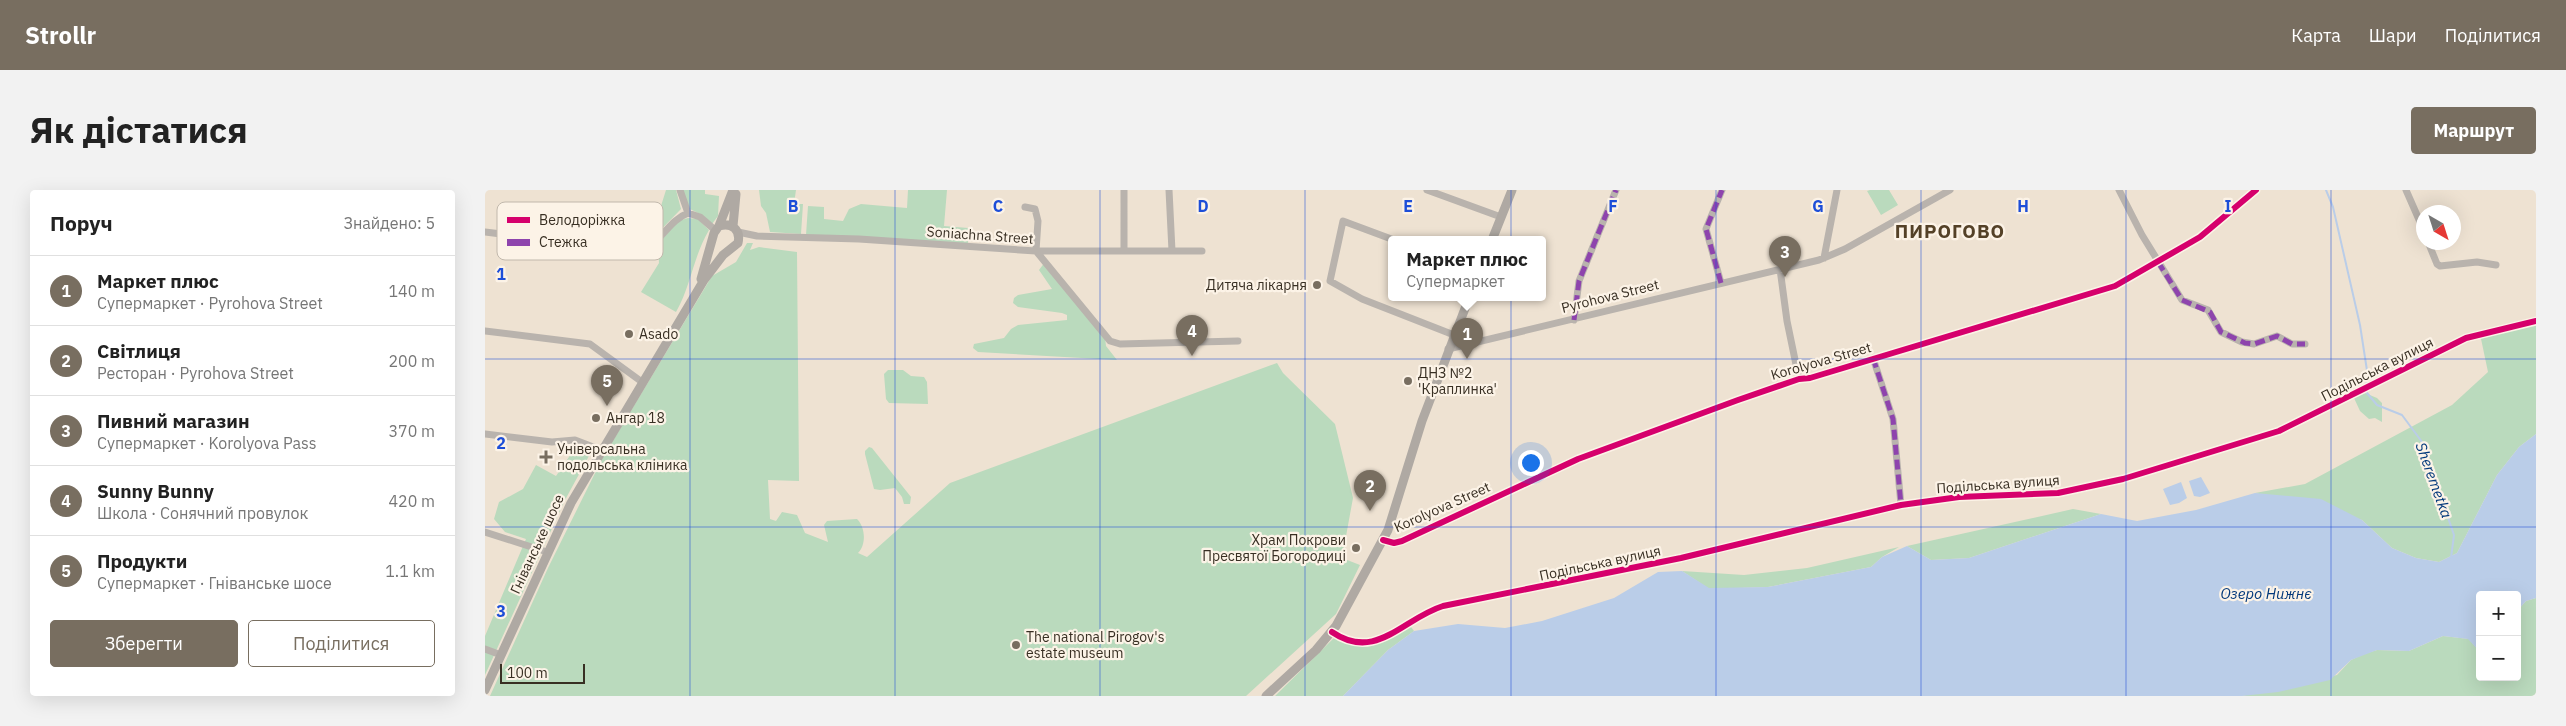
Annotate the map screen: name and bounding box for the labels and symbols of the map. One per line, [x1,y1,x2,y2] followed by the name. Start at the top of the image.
[788,196,799,216] text: B
[993,196,1003,216] text: C
[1197,196,1209,216] text: D
[1403,196,1413,216] text: E
[1608,196,1618,216] text: F
[1812,196,1824,216] text: G
[2017,196,2029,216] text: H
[2225,196,2232,216] text: I
[497,202,663,260] legend
[2416,205,2461,250] north arrow
[539,211,626,229] text: Велодоріжка
[1895,219,2005,243] district label: ПИРОГОВО
[926,222,1034,248] street label: Soniachna Street
[539,233,588,251] text: Стежка
[1769,236,1801,277] pin: 3
[496,264,506,284] text: 1
[1559,275,1661,317] street label: Pyrohova Street
[1206,276,1307,294] place label: Дитяча лікарня
[1311,279,1323,291] marker: Дитяча лікарня
[1176,315,1208,356] pin: 4
[1451,318,1483,359] pin: 1
[639,325,678,343] place label: Asado
[623,328,635,340] marker: Asado
[2318,333,2436,405] street label: Подільська вулиця
[1769,338,1873,384] street label: Korolyova Street
[1418,364,1497,398] place label: ДНЗ №2 'Краплинка'
[591,365,623,406] pin: 5
[1402,375,1414,387] marker: ДНЗ №2 'Краплинка'
[606,409,665,427] place label: Ангар 18
[590,412,602,424] marker: Ангар 18
[496,433,506,453] text: 2
[557,440,688,474] place label: Універсальна подольська кліника
[2412,440,2457,521] water label: Sheremetka
[539,450,553,464] marker: Універсальна подольська кліника
[1518,450,1544,476] your location
[1354,470,1386,511] pin: 2
[1936,471,2060,497] street label: Подільська вулиця
[1391,478,1493,536] street label: Korolyova Street
[506,491,568,597] street label: Гніванське шосе
[1202,531,1346,565] place label: Храм Покрови Пресвятої Богородиці
[1538,541,1662,585] street label: Подільська вулиця
[1350,542,1362,554] marker: Храм Покрови Пресвятої Богородиці
[2220,584,2312,603] water label: Озеро Нижнє
[496,601,506,621] text: 3
[1026,628,1165,662] place label: The national Pirogov's estate museum
[1010,639,1022,651] marker: The national Pirogov's estate museum
[500,661,585,684] scale bar

